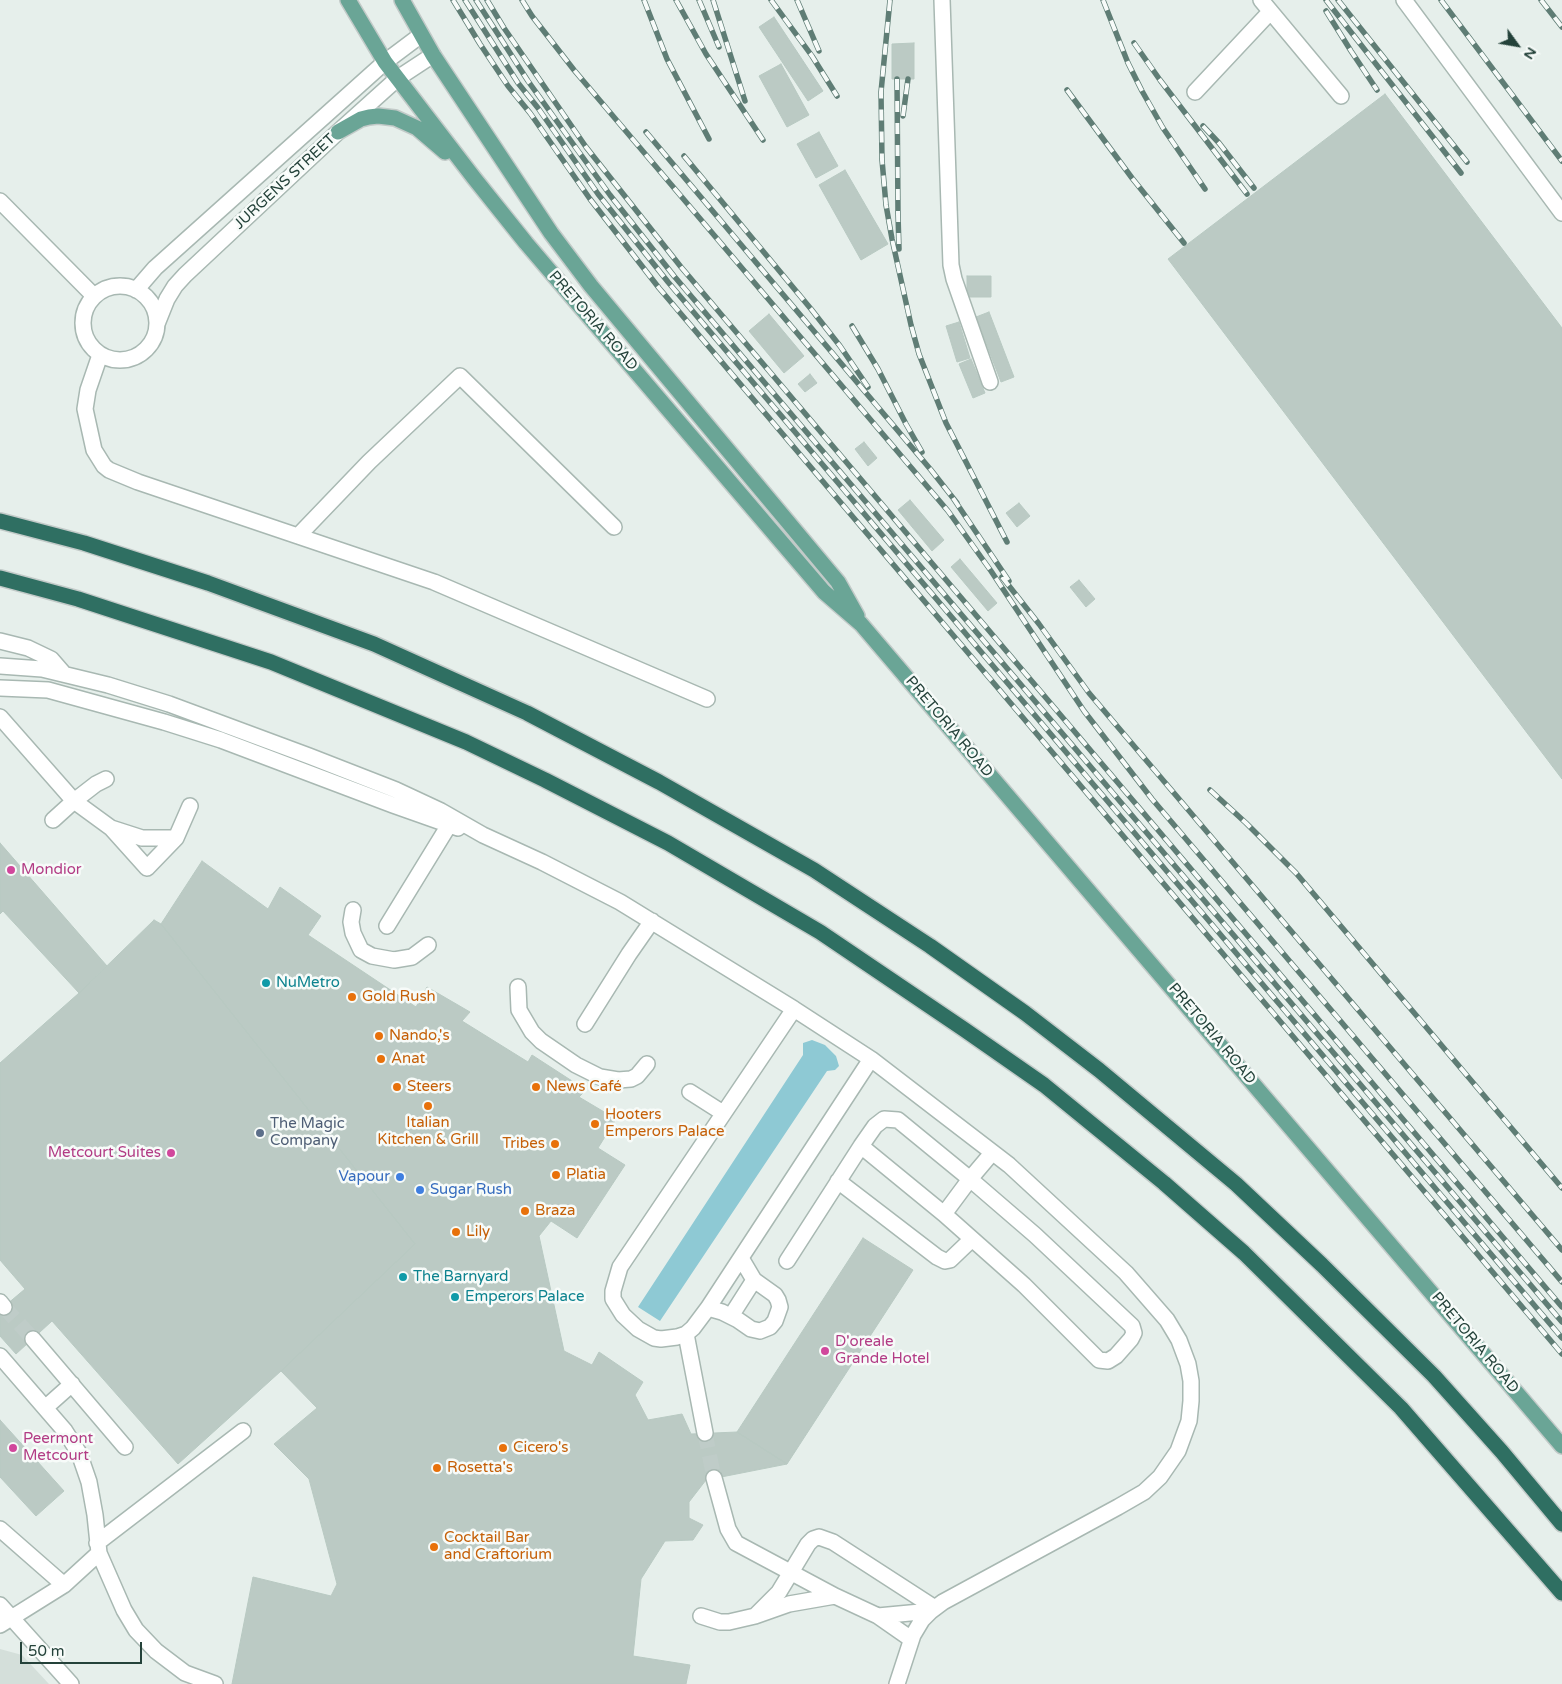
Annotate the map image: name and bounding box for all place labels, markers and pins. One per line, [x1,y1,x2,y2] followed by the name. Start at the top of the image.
[21,861,82,879] place label: Mondior
[5,864,17,876] marker: Mondior
[276,974,340,992] place label: NuMetro
[260,977,272,989] marker: NuMetro
[362,988,436,1006] place label: Gold Rush
[346,991,358,1003] marker: Gold Rush
[389,1027,450,1045] place label: Nando,'s
[373,1030,385,1042] marker: Nando,'s
[391,1050,425,1068] place label: Anat
[375,1053,387,1065] marker: Anat
[407,1078,451,1096] place label: Steers
[546,1078,622,1096] place label: News Café
[391,1081,403,1093] marker: Steers
[530,1081,542,1093] marker: News Café
[422,1100,434,1112] marker: Italian Kitchen & Grill
[605,1106,724,1141] place label: Hooters Emperors Palace
[377,1114,479,1149] place label: Italian Kitchen & Grill
[270,1115,345,1150] place label: The Magic Company
[589,1118,601,1130] marker: Hooters Emperors Palace
[254,1127,266,1139] marker: The Magic Company
[502,1135,545,1153] place label: Tribes
[549,1138,561,1150] marker: Tribes
[48,1144,161,1162] place label: Metcourt Suites
[165,1147,177,1159] marker: Metcourt Suites
[566,1166,606,1184] place label: Platia
[339,1168,390,1186] place label: Vapour
[550,1169,562,1181] marker: Platia
[394,1171,406,1183] marker: Vapour
[430,1181,512,1199] place label: Sugar Rush
[414,1184,426,1196] marker: Sugar Rush
[535,1202,575,1220] place label: Braza
[519,1205,531,1217] marker: Braza
[466,1223,490,1241] place label: Lily
[450,1226,462,1238] marker: Lily
[413,1268,509,1286] place label: The Barnyard
[397,1271,409,1283] marker: The Barnyard
[465,1288,584,1306] place label: Emperors Palace
[449,1291,461,1303] marker: Emperors Palace
[835,1333,930,1368] place label: D'oreale Grande Hotel
[819,1345,831,1357] marker: D'oreale Grande Hotel
[23,1430,93,1465] place label: Peermont Metcourt
[513,1439,569,1457] place label: Cicero's
[7,1442,19,1454] marker: Peermont Metcourt
[497,1442,509,1454] marker: Cicero's
[447,1459,513,1477] place label: Rosetta's
[431,1462,443,1474] marker: Rosetta's
[444,1529,552,1564] place label: Cocktail Bar and Craftorium
[428,1541,440,1553] marker: Cocktail Bar and Craftorium

